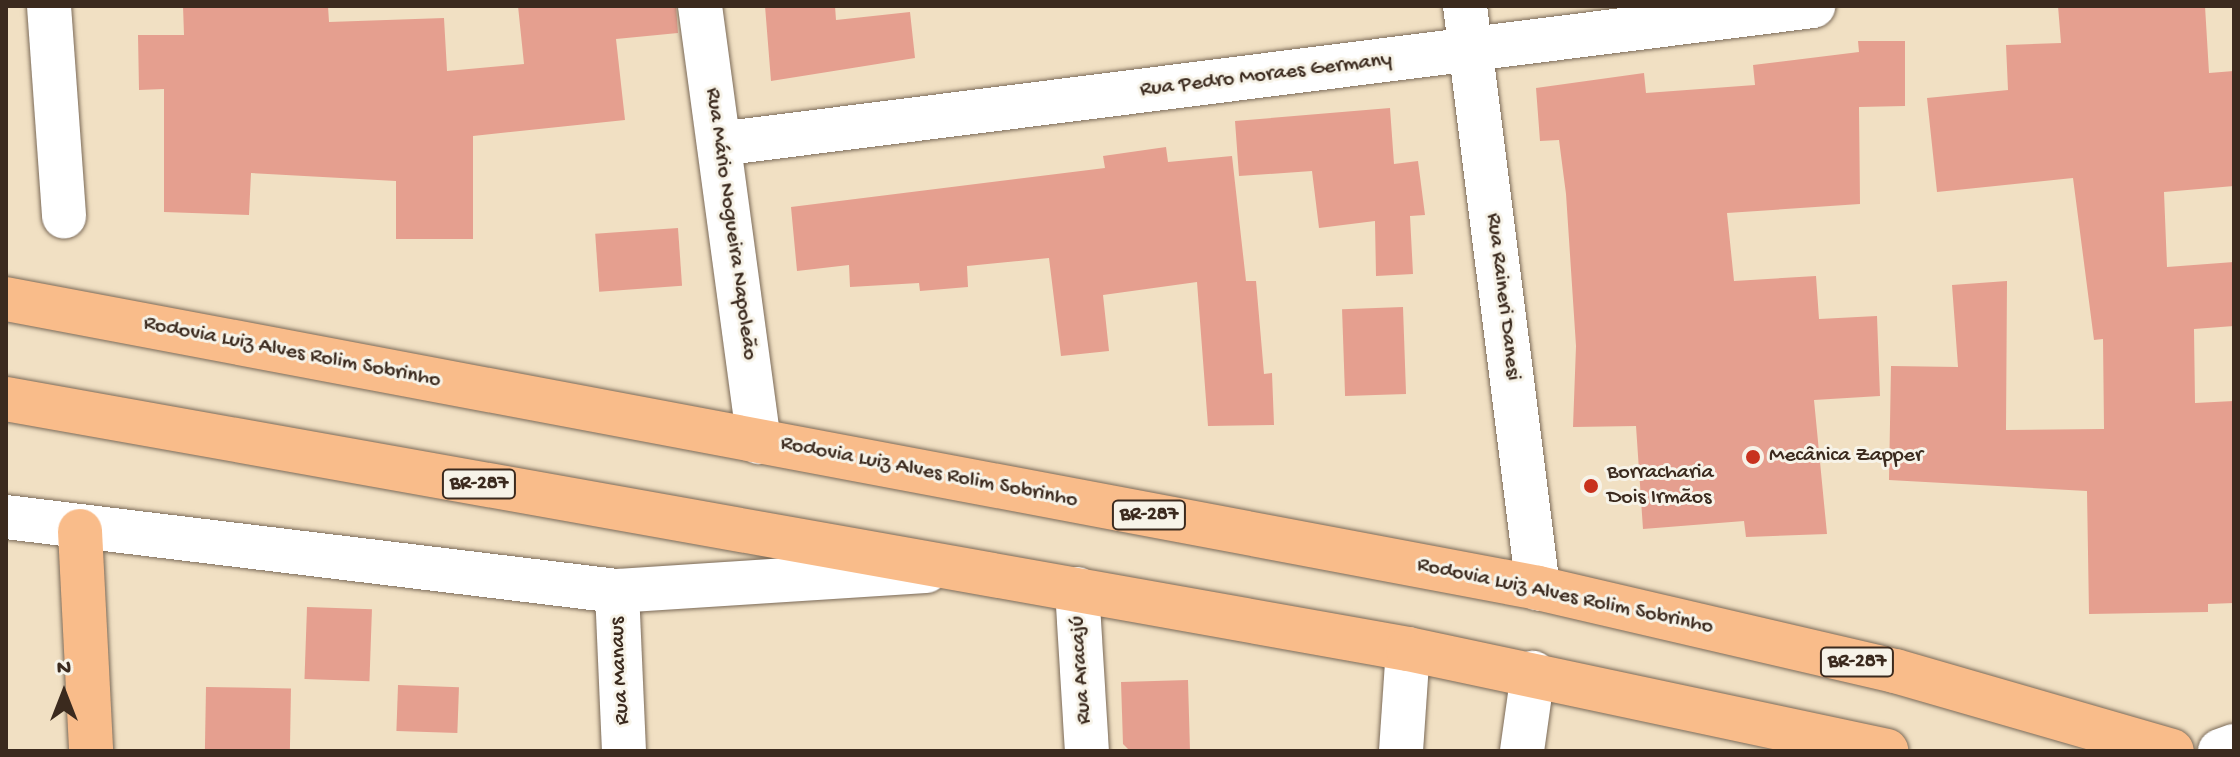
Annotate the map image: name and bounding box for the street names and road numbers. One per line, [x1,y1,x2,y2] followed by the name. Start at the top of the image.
[1139,47,1393,105] street label: Rua Pedro Moraes Germany
[698,86,762,362] street label: Rua Mário Nogueira Napoleão
[1479,212,1525,382] street label: Rua Raineri Danesi
[141,311,443,395] street label: Rodovia Luiz Alves Rolim Sobrinho
[778,431,1080,515] street label: Rodovia Luiz Alves Rolim Sobrinho
[441,468,517,500] road number: BR-287
[1111,499,1187,531] road number: BR-287
[1414,553,1716,641] street label: Rodovia Luiz Alves Rolim Sobrinho
[1065,615,1099,725] street label: Rua Aracajú
[605,616,637,726] street label: Rua Manaus
[1819,646,1895,678] road number: BR-287

